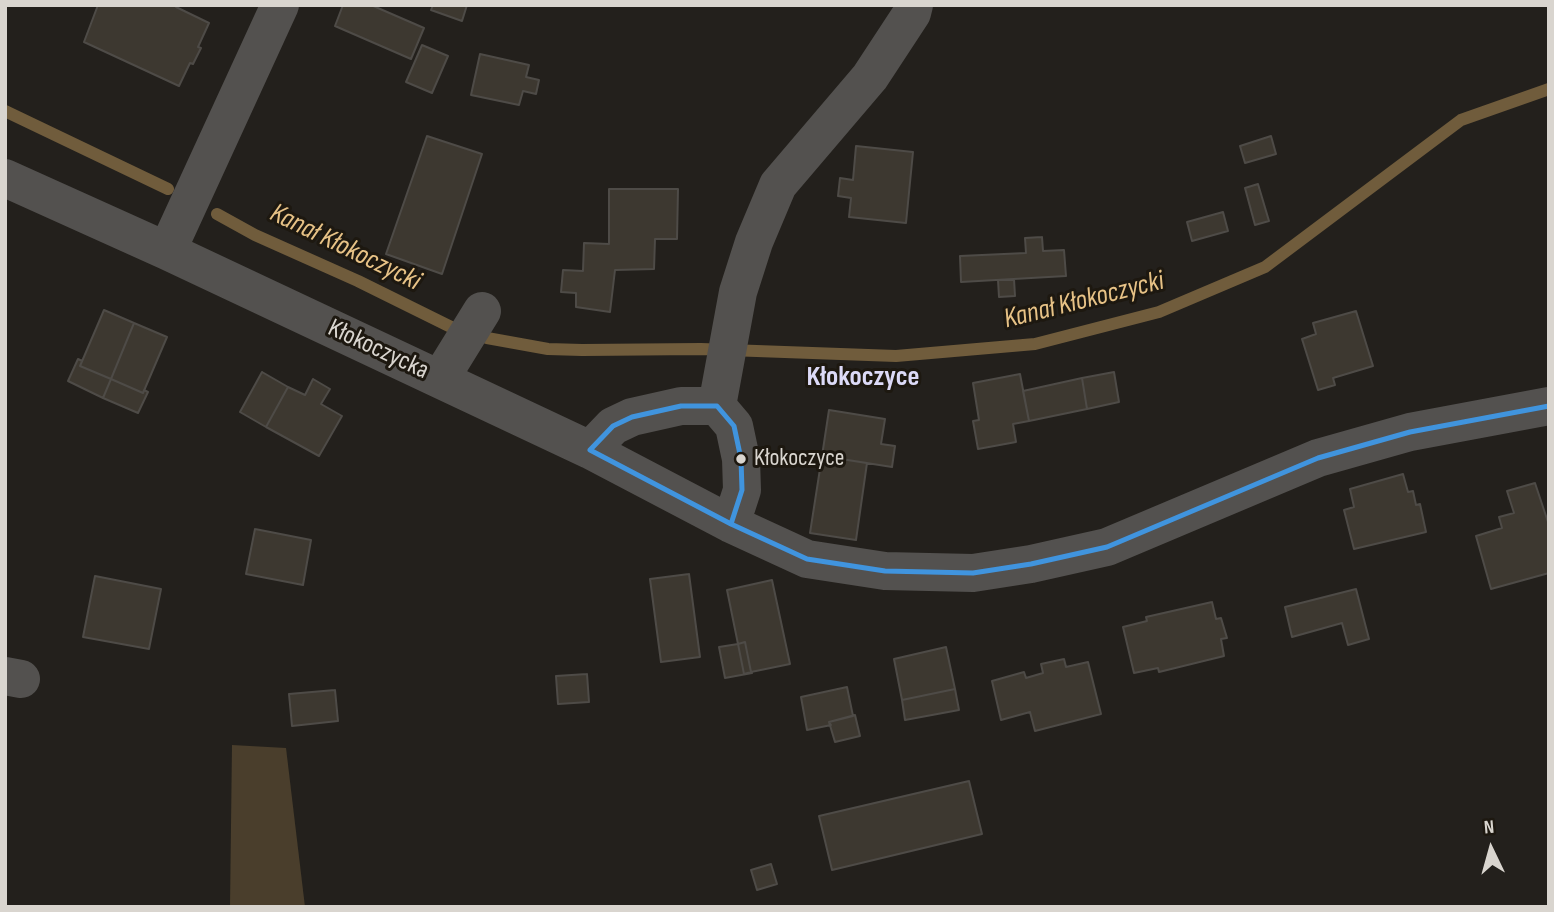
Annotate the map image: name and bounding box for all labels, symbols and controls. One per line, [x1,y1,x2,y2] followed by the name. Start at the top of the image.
[264,197,426,299] water label: Kanał Kłokoczycki
[1001,265,1167,337] water label: Kanał Kłokoczycki
[323,313,433,387] street label: Kłokoczycka
[807,361,919,395] district label: Kłokoczyce
[754,445,845,473] place label: Kłokoczyce
[734,452,748,466] marker: Kłokoczyce
[1456,814,1526,884] north arrow
[1483,816,1495,839] text: N

